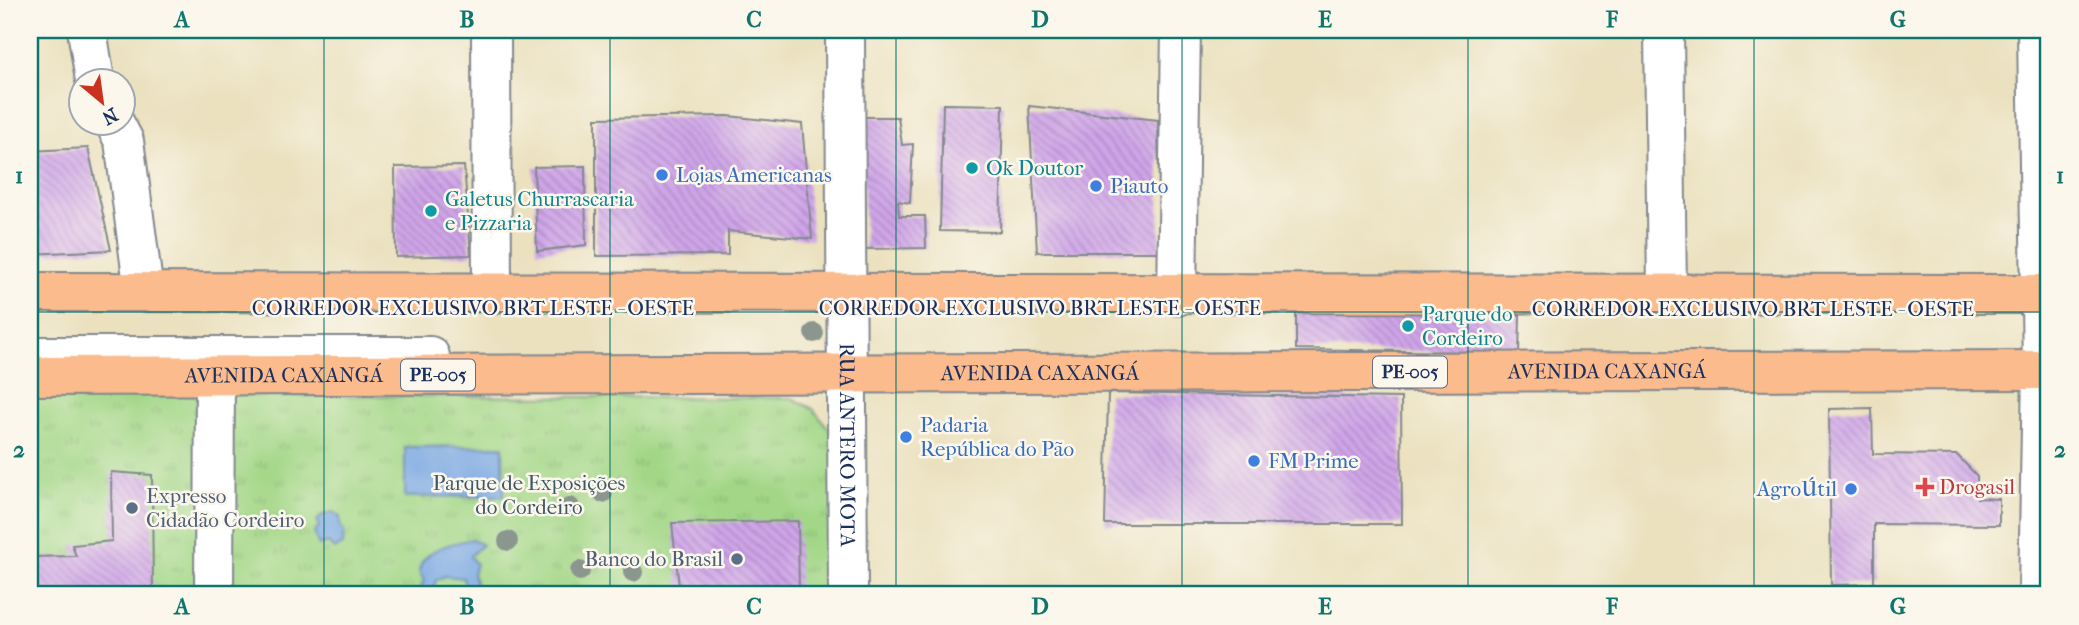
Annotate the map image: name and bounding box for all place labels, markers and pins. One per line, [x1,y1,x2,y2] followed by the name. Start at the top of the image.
[986,156,1083,180] place label: Ok Doutor
[964,160,980,176] marker: Ok Doutor
[676,163,832,187] place label: Lojas Americanas
[654,167,670,183] marker: Lojas Americanas
[1110,174,1168,198] place label: Piauto
[1088,178,1104,194] marker: Piauto
[445,187,634,235] place label: Galetus Churrascaria e Pizzaria
[423,203,439,219] marker: Galetus Churrascaria e Pizzaria
[1422,302,1513,350] place label: Parque do Cordeiro
[1400,318,1416,334] marker: Parque do Cordeiro
[920,413,1074,461] place label: Padaria República do Pão
[898,429,914,445] marker: Padaria República do Pão
[1268,449,1359,473] place label: FM Prime
[1246,453,1262,469] marker: FM Prime
[1939,475,2015,499] place label: Drogasil
[1756,477,1837,501] place label: AgroÚtil
[1917,479,1933,495] marker: Drogasil
[1843,481,1859,497] marker: AgroÚtil
[146,484,304,532] place label: Expresso Cidadão Cordeiro
[124,500,140,516] marker: Expresso Cidadão Cordeiro
[584,547,723,571] place label: Banco do Brasil
[729,551,745,567] marker: Banco do Brasil

